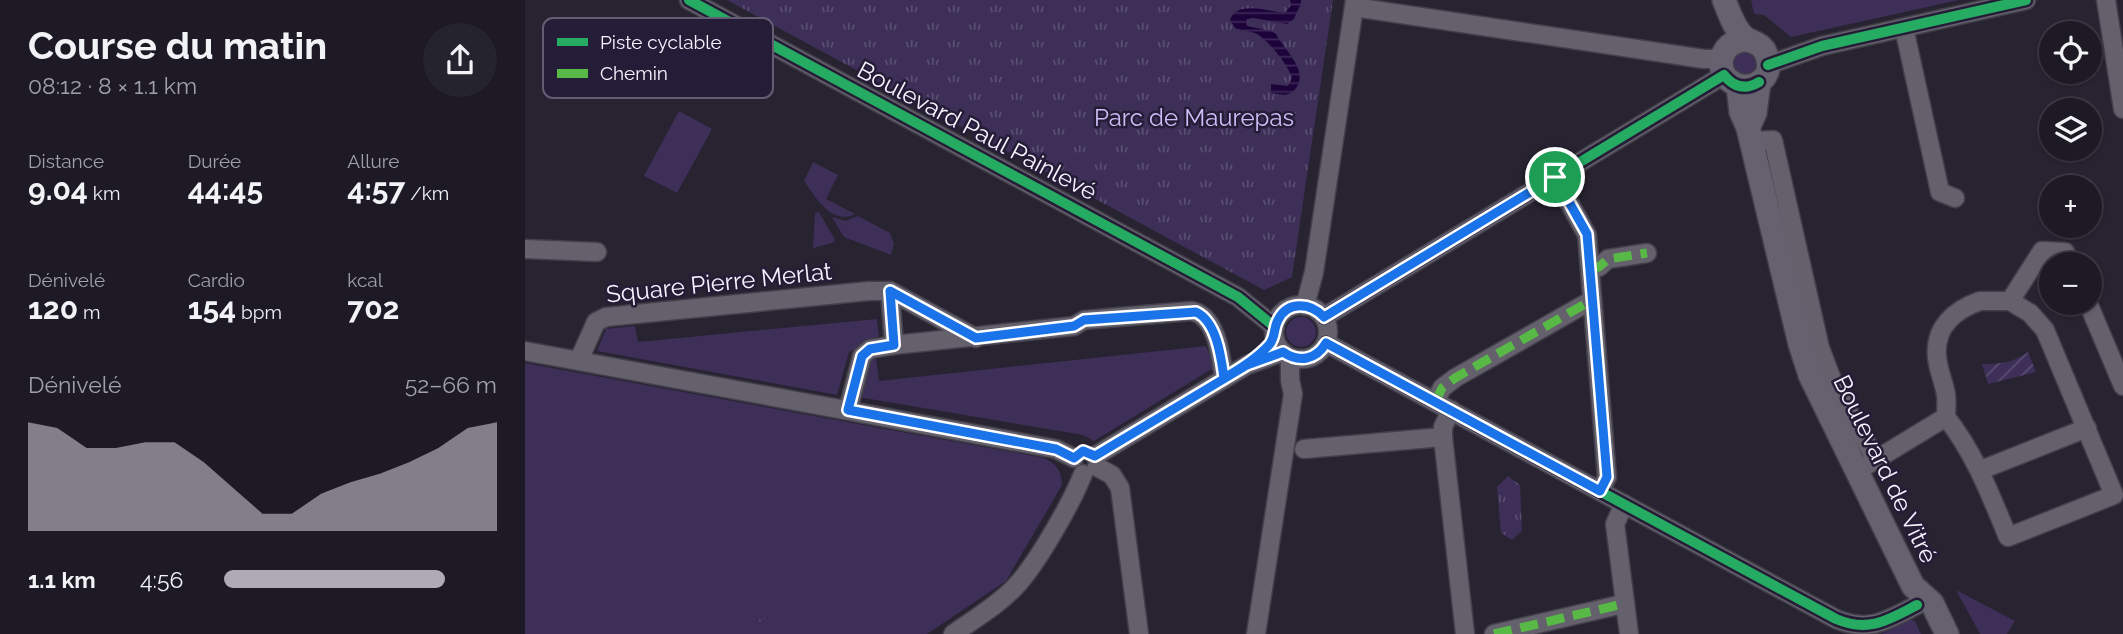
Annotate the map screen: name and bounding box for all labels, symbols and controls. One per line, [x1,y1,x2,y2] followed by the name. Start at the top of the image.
[543,18,773,98] legend
[2039,21,2102,315] map controls
[2039,21,2102,84] button: locate
[28,23,327,68] text: Course du matin
[423,23,497,97] button: share
[600,31,722,53] text: Piste cyclable
[852,55,1102,206] street label: Boulevard Paul Painlevé
[600,62,668,84] text: Chemin
[28,72,197,99] text: 08:12 · 8 × 1.1 km
[2039,98,2102,161] button: layers
[1094,103,1294,132] park label: Parc de Maurepas
[1525,147,1585,207] pin
[28,150,104,172] text: Distance
[188,150,241,172] text: Durée
[347,150,399,172] text: Allure
[1536,158,1574,196] icon: arrive
[28,172,88,207] text: 9.04
[188,172,263,207] text: 44:45
[347,172,405,207] text: 4:57
[2039,175,2102,238] button: +
[88,182,120,204] text: km
[405,182,449,204] text: /km
[2039,252,2102,315] button: −
[605,256,833,309] street label: Square Pierre Merlat
[28,269,105,291] text: Dénivelé
[188,269,245,291] text: Cardio
[347,269,383,291] text: kcal
[28,291,78,326] text: 120
[188,291,236,326] text: 154
[347,291,400,326] text: 702
[78,301,100,323] text: m
[236,301,282,323] text: bpm
[1827,370,1944,567] street label: Boulevard de Vitré
[28,371,121,398] text: Dénivelé
[405,371,497,398] text: 52–66 m
[28,566,96,593] text: 1.1 km
[140,566,183,593] text: 4:56

